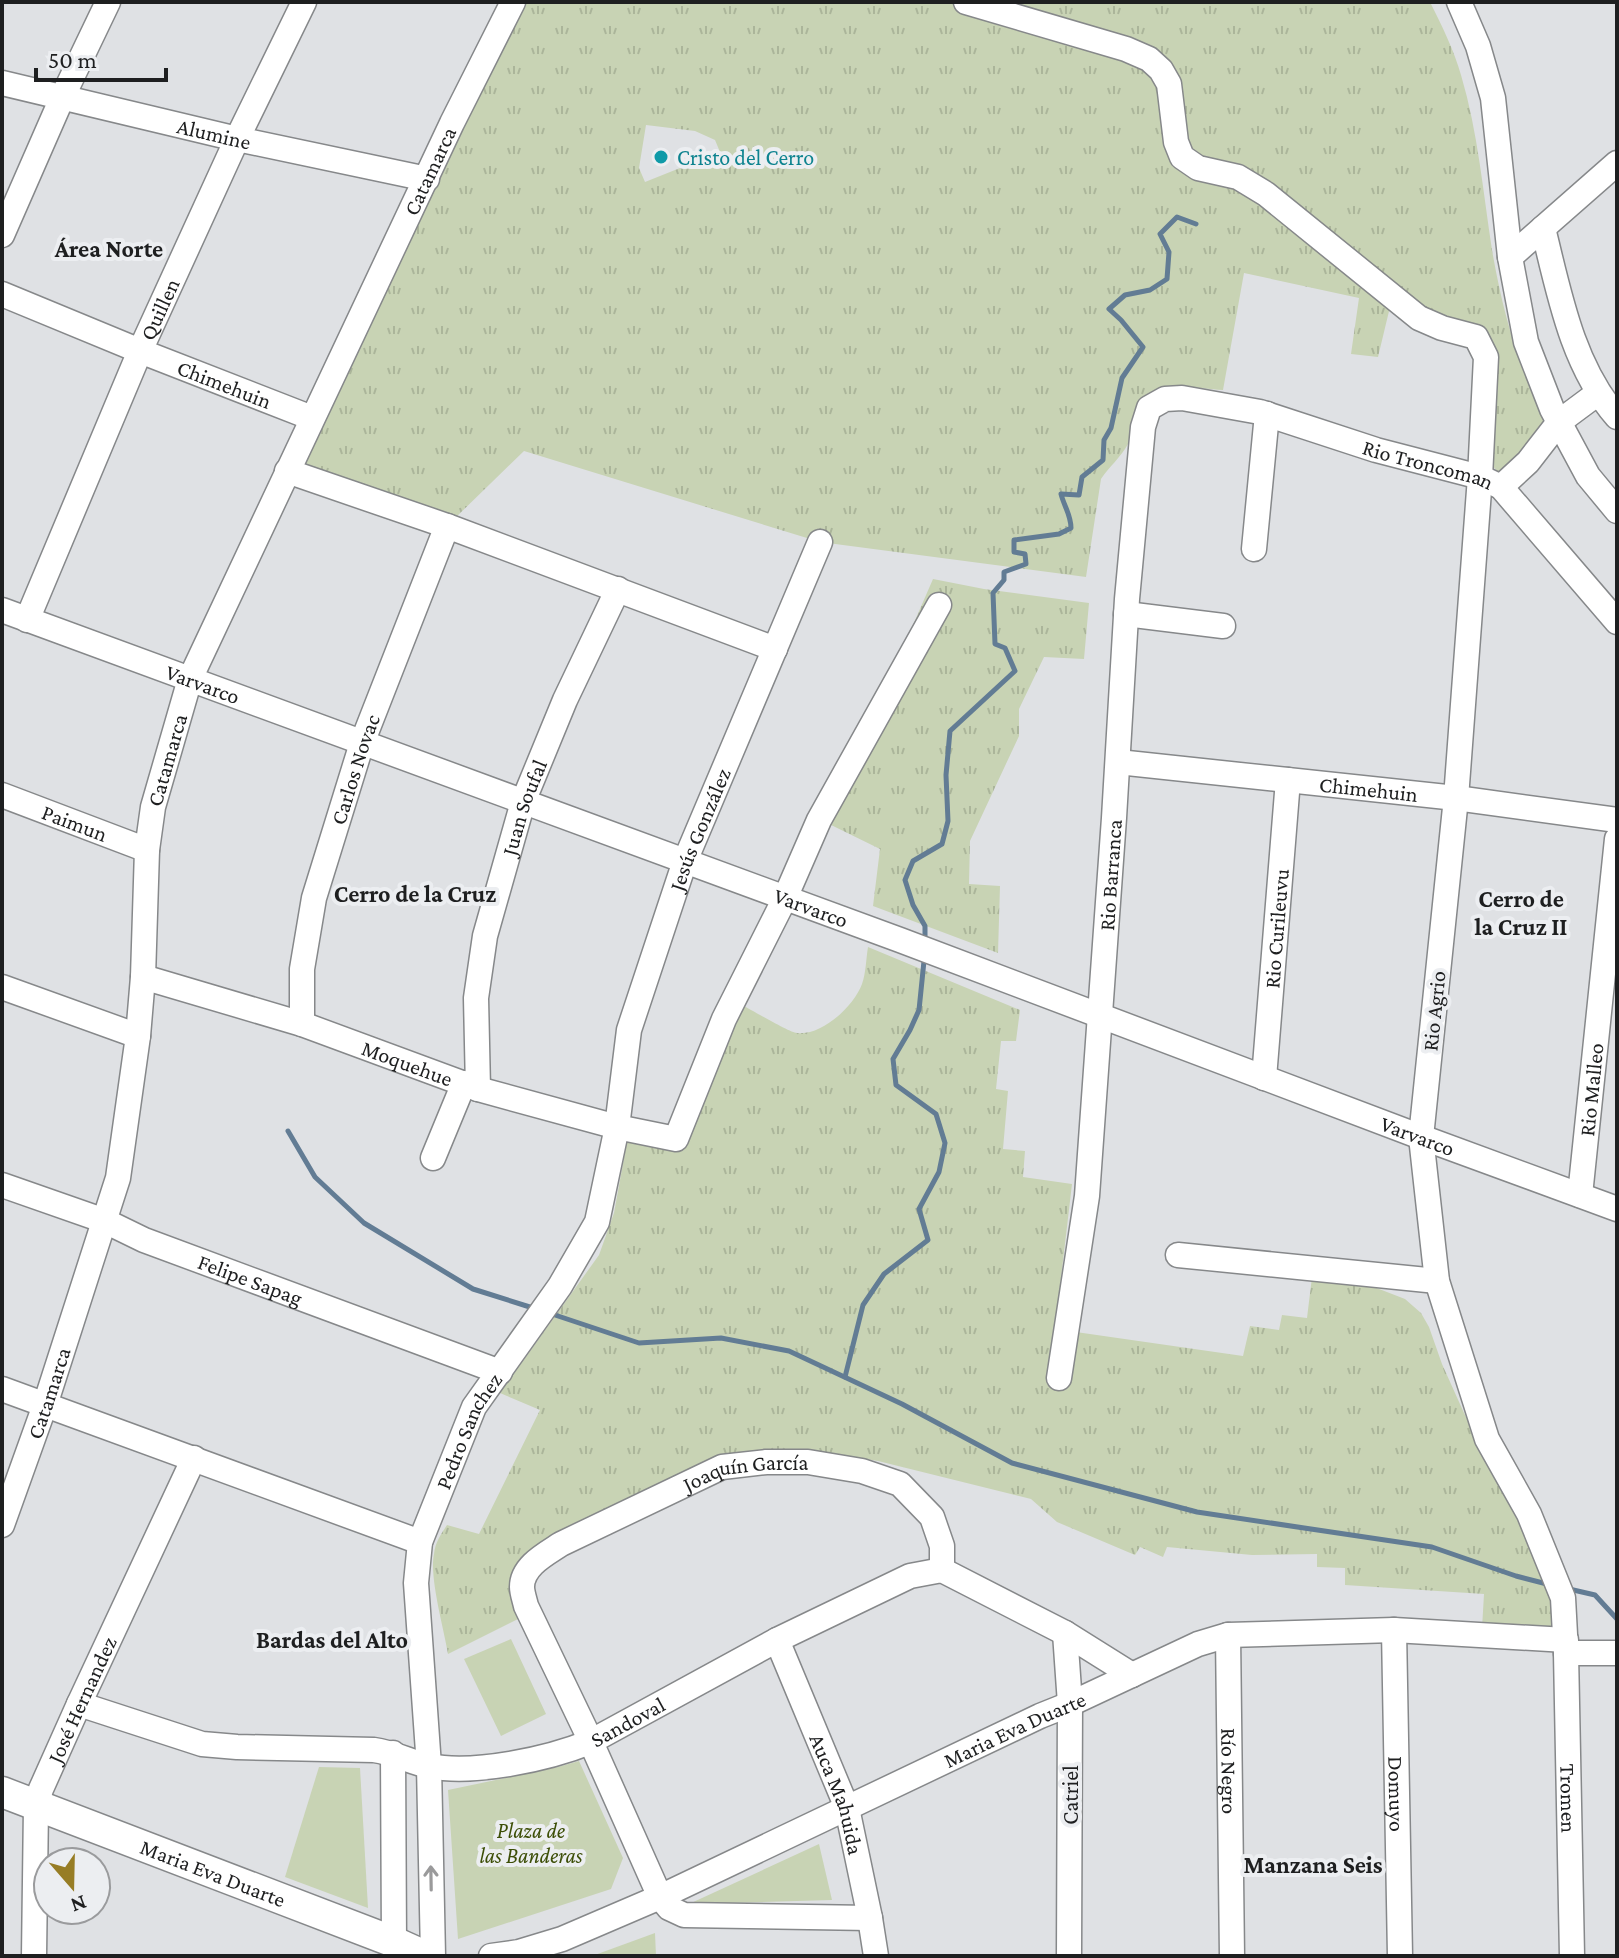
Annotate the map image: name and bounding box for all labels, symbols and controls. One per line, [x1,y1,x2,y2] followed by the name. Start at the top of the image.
[36,32,166,82] scale bar
[48,46,97,73] text: 50 m
[175,113,253,154] street label: Alumine
[398,123,461,219] street label: Catamarca
[677,145,814,170] place label: Cristo del Cerro
[652,148,670,166] marker: Cristo del Cerro
[54,235,163,262] district label: Área Norte
[134,274,184,344] street label: Quillen
[174,354,275,414] street label: Chimehuin
[1360,434,1498,494] street label: Rio Troncoman
[162,659,243,709] street label: Varvarco
[325,710,385,828] street label: Carlos Novac
[141,711,192,809] street label: Catamarca
[495,755,552,860] street label: Juan Soufal
[663,764,735,896] street label: Jesús González
[1318,771,1419,806] street label: Chimehuin
[39,799,111,846] street label: Paimun
[1093,818,1126,932] street label: Rio Barranca
[1259,867,1293,989] street label: Rio Curileuvu
[334,880,496,907] district label: Cerro de la Cruz
[771,882,852,932] street label: Varvarco
[1475,885,1567,940] district label: Cerro de la Cruz II
[1417,970,1451,1052] street label: Rio Agrio
[358,1035,456,1091] street label: Moquehue
[1574,1042,1608,1137] street label: Rio Malleo
[1377,1110,1458,1161] street label: Varvarco
[195,1249,307,1310] street label: Felipe Sapag
[21,1344,75,1442] street label: Catamarca
[430,1368,507,1493] street label: Pedro Sanchez
[677,1450,808,1497] street label: Joaquín García
[256,1626,408,1653] district label: Bardas del Alto
[41,1632,121,1768] street label: José Hernandez
[939,1686,1089,1773] street label: Maria Eva Duarte
[586,1691,669,1752] street label: Sandoval
[1217,1728,1243,1814] street label: Río Negro
[805,1730,869,1857] street label: Auca Mahuida
[1384,1756,1410,1832] street label: Domuyo
[1556,1763,1582,1833] street label: Tromen
[1058,1765,1083,1825] street label: Catriel
[479,1818,583,1868] park label: Plaza de las Banderas
[137,1834,289,1912] street label: Maria Eva Duarte
[32,1846,112,1926] north arrow
[1243,1851,1383,1878] district label: Manzana Seis
[424,1865,439,1892] one-way arrow
[67,1890,90,1919] text: N

